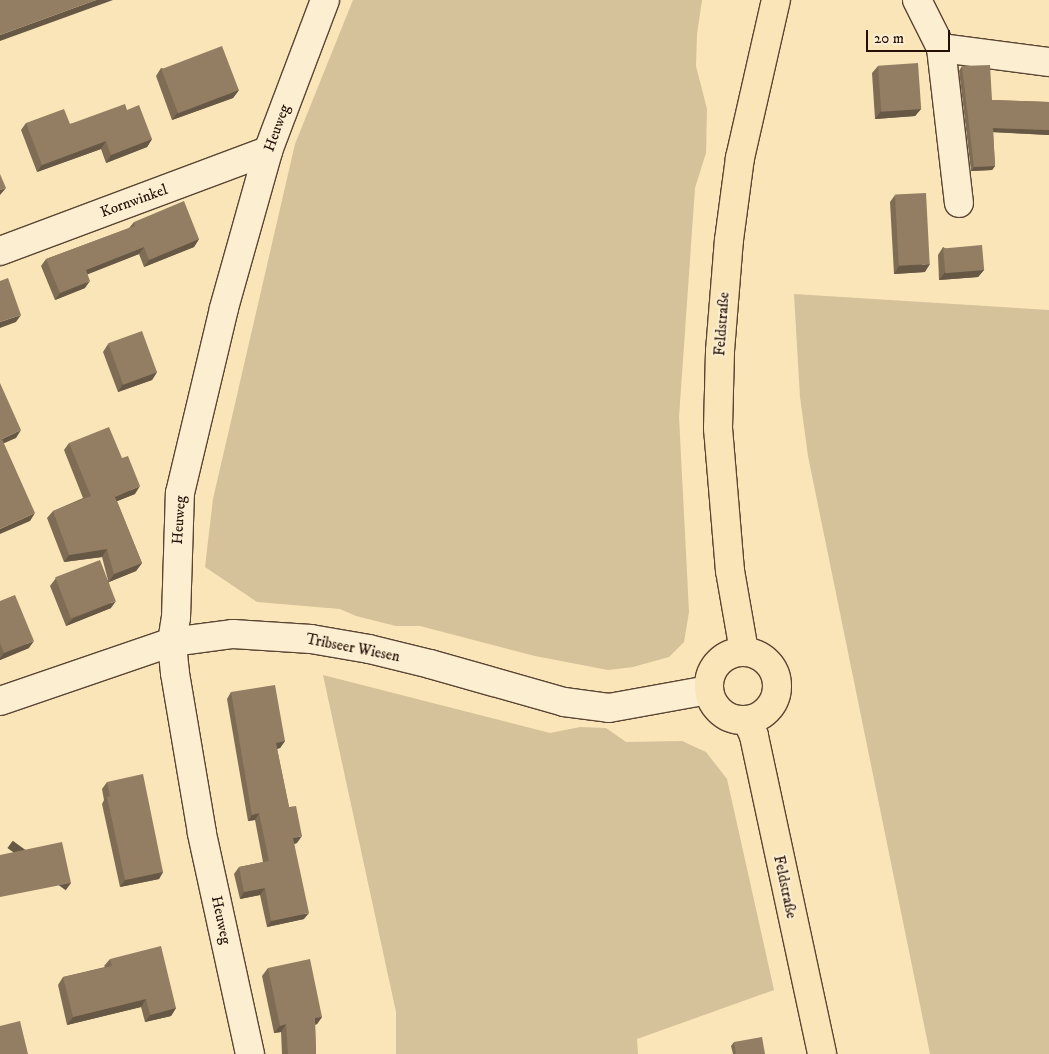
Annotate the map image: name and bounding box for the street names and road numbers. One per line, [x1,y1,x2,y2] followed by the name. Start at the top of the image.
[260,102,294,154] street label: Heuweg
[98,181,170,221] street label: Kornwinkel
[711,291,733,357] street label: Feldstraße
[168,495,190,545] street label: Heuweg
[304,630,402,666] street label: Tribseer Wiesen
[770,854,800,920] street label: Feldstraße
[207,894,235,946] street label: Heuweg

